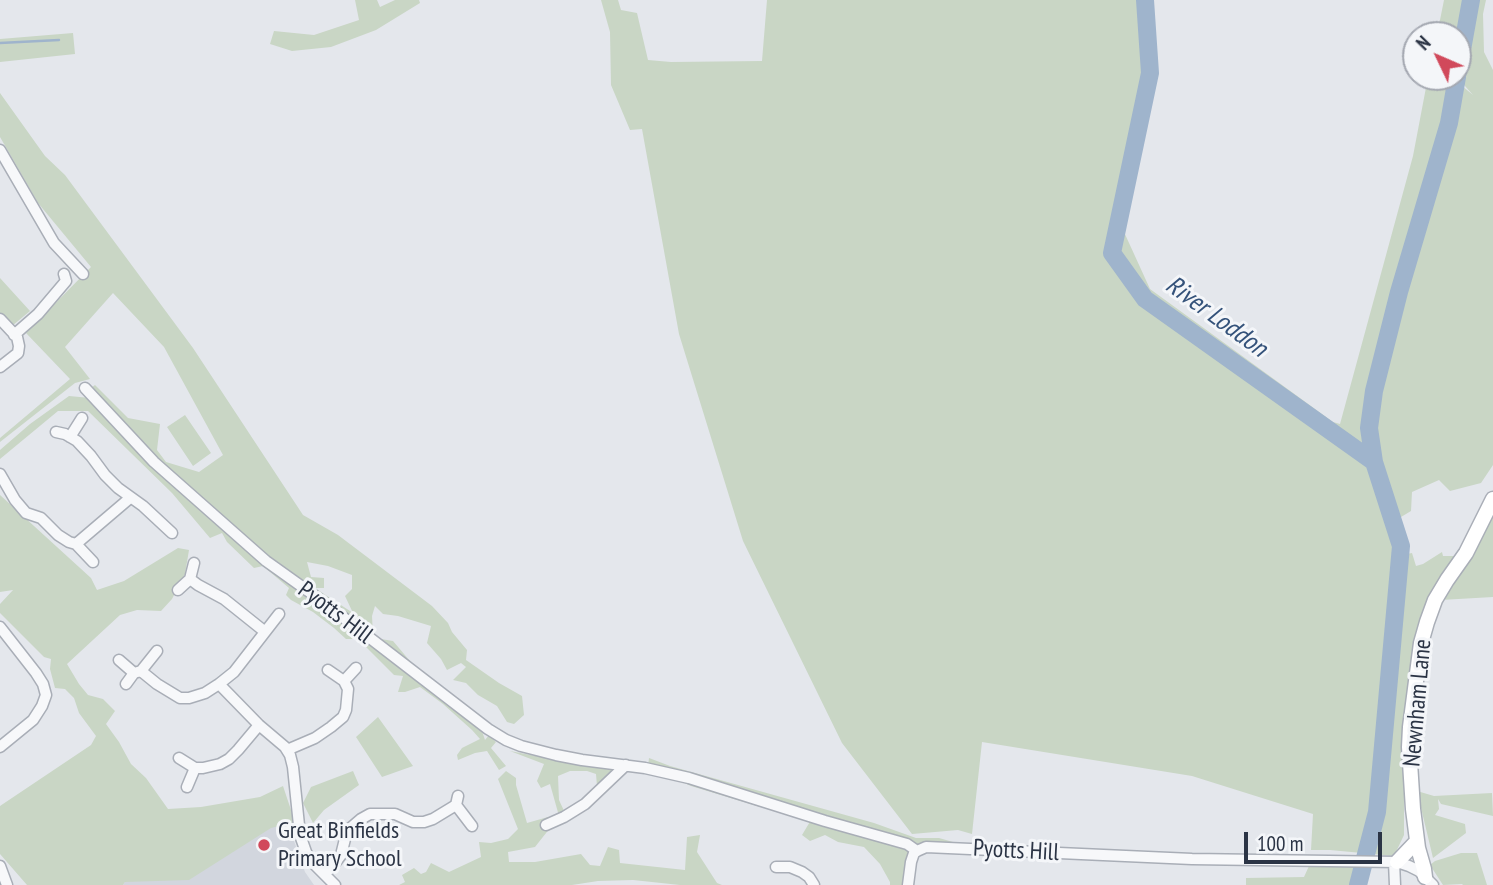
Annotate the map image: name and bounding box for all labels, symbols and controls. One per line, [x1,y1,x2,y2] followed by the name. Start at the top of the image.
[1402,21,1472,91] north arrow
[1411,31,1436,55] text: N
[1159,270,1273,364] water label: River Loddon
[292,576,378,650] street label: Pyotts Hill
[1398,638,1438,768] street label: Newnham Lane
[278,817,402,873] place label: Great Binfields Primary School
[1248,818,1386,862] scale bar
[1257,830,1303,857] text: 100 m
[972,834,1060,868] street label: Pyotts Hill
[256,837,272,853] marker: Great Binfields Primary School

